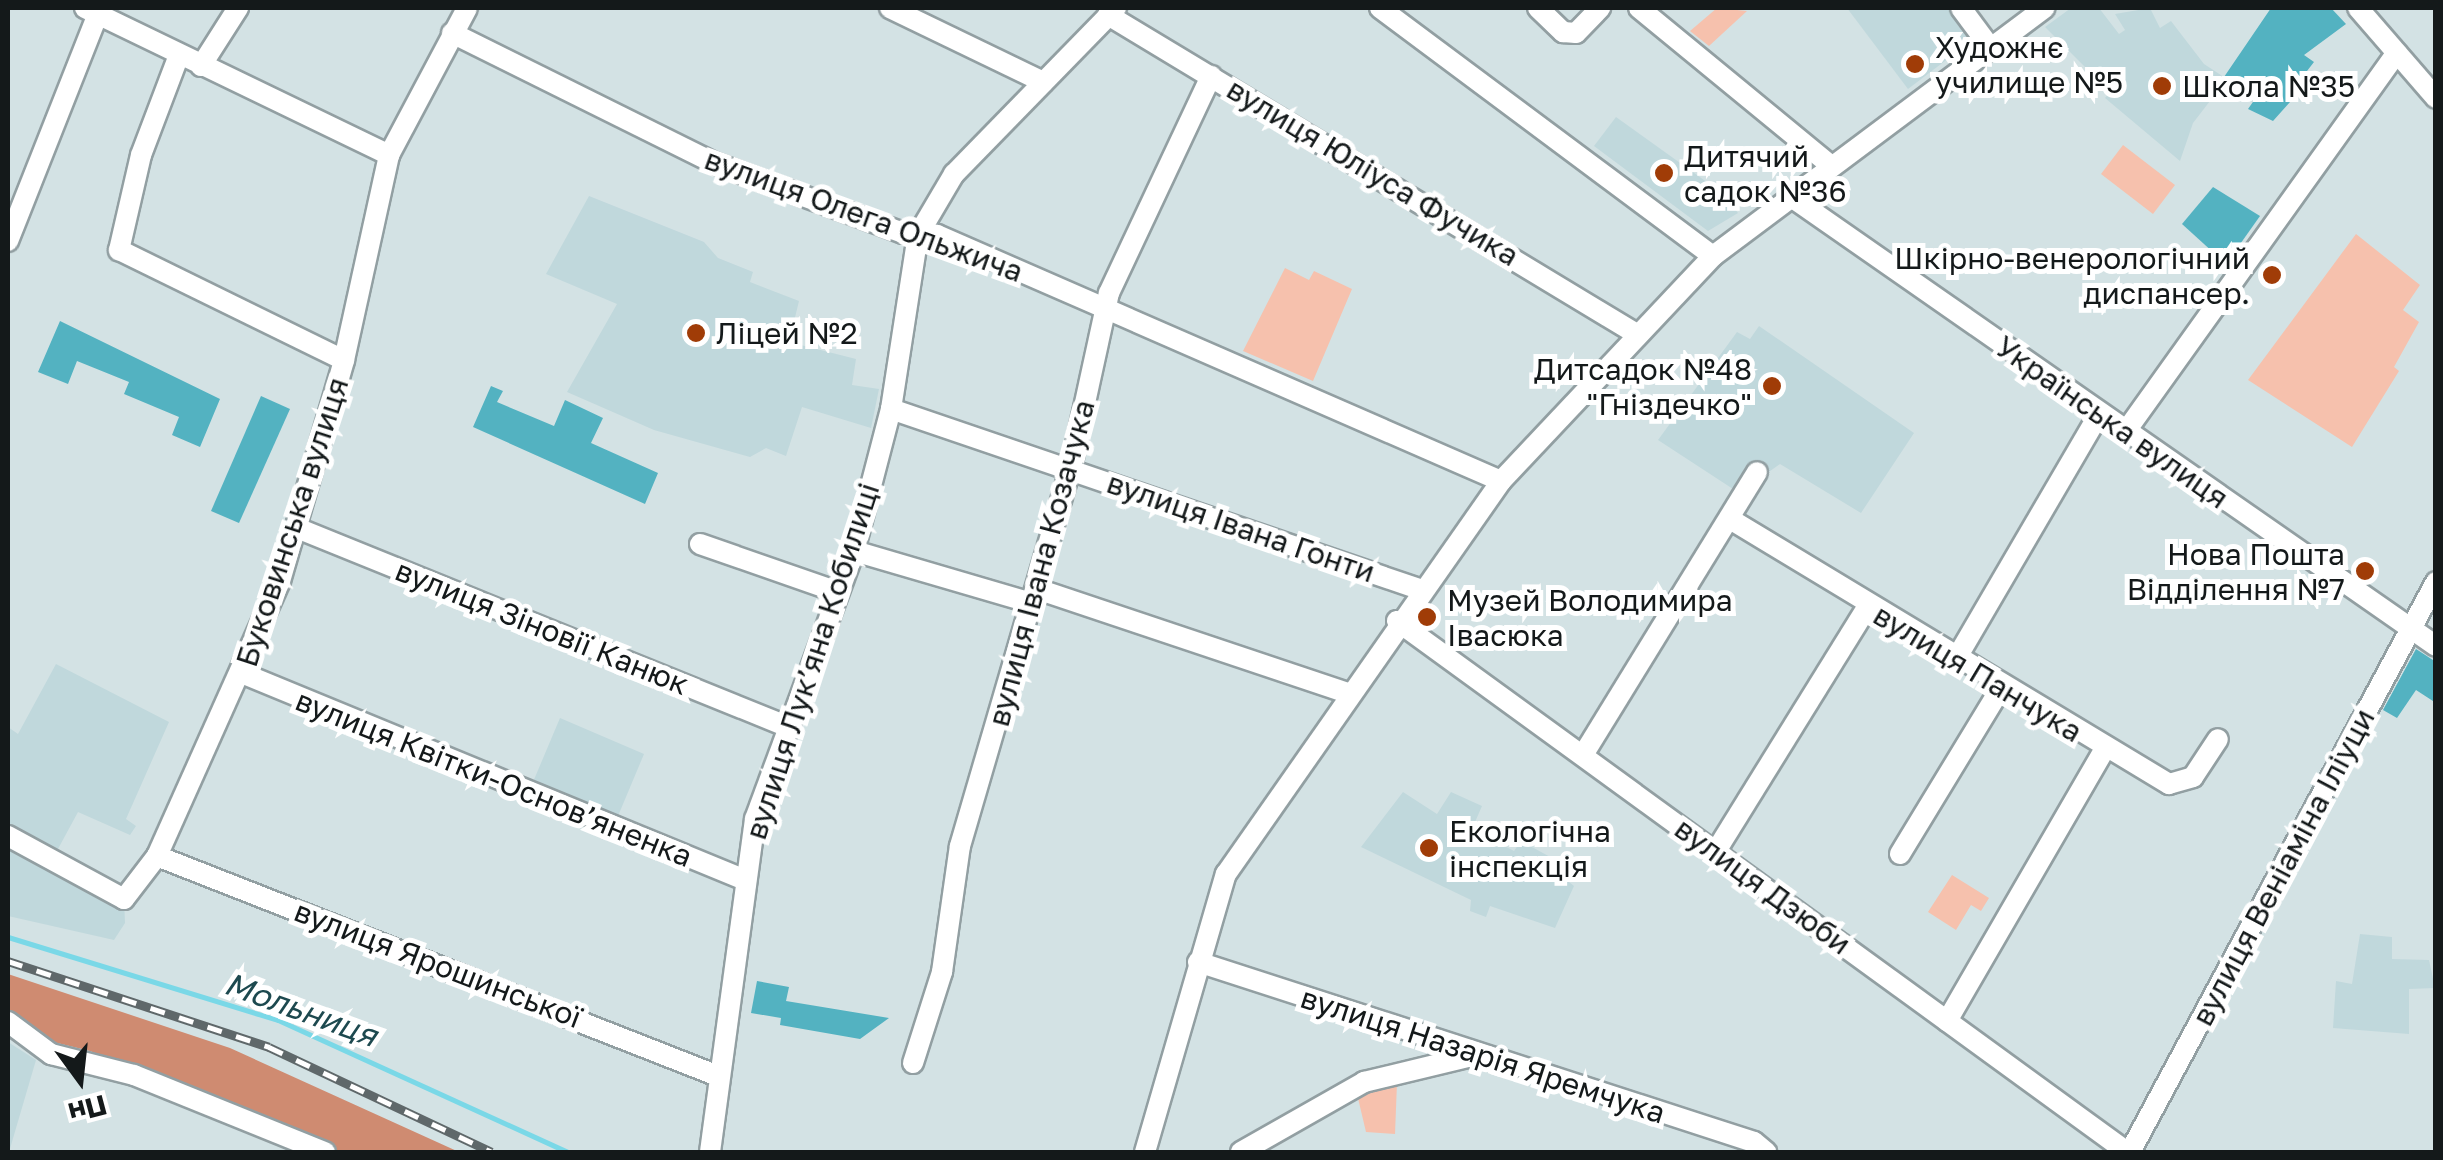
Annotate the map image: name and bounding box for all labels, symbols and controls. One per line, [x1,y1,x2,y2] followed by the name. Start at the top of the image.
[1935,29,2123,100] place label: Художнє училище №5
[1904,53,1926,75] marker: Художнє училище №5
[2182,68,2355,104] place label: Школа №35
[1221,71,1525,273] street label: вулиця Юліуса Фучика
[2151,75,2173,97] marker: Школа №35
[1684,138,1847,208] place label: Дитячий садок №36
[700,141,1028,289] street label: вулиця Олега Ольжича
[1653,162,1675,184] marker: Дитячий садок №36
[1894,240,2250,310] place label: Шкірно-венерологічний диспансер.
[2259,262,2285,288] marker: Шкірно-венерологічний диспансер.
[716,315,858,351] place label: Ліцей №2
[685,322,707,344] marker: Ліцей №2
[1989,328,2235,516] street label: Українська вулиця
[1534,351,1752,422] place label: Дитсадок №48 "Гніздечко"
[228,373,356,671] street label: Буковинська вулиця
[1761,375,1783,397] marker: Дитсадок №48 "Гніздечко"
[980,396,1102,730] street label: вулиця Івана Козачука
[1102,464,1380,590] street label: вулиця Івана Гонти
[737,478,887,844] street label: вулиця Лукʼяна Кобилиці
[2127,536,2345,606] place label: Нова Пошта Відділення №7
[390,552,694,702] street label: вулиця Зіновії Канюк
[2354,560,2376,582] marker: Нова Пошта Відділення №7
[1447,582,1733,652] place label: Музей Володимира Івасюка
[1867,597,2089,749] street label: вулиця Панчука
[1416,606,1438,628] marker: Музей Володимира Івасюка
[290,682,698,874] street label: вулиця Квітки-Основʼяненка
[2184,702,2382,1032] street label: вулиця Веніаміна Іліуци
[1668,810,1858,962] street label: вулиця Дзюби
[1449,813,1611,884] place label: Екологічна інспекція
[1418,837,1440,859] marker: Екологічна інспекція
[289,893,587,1035] street label: вулиця Ярошинської
[220,964,382,1054] water label: Мольниця
[1296,979,1670,1131] street label: вулиця Назарія Яремчука
[30,1030,130,1130] north arrow
[65,1089,111,1130] text: Пн

